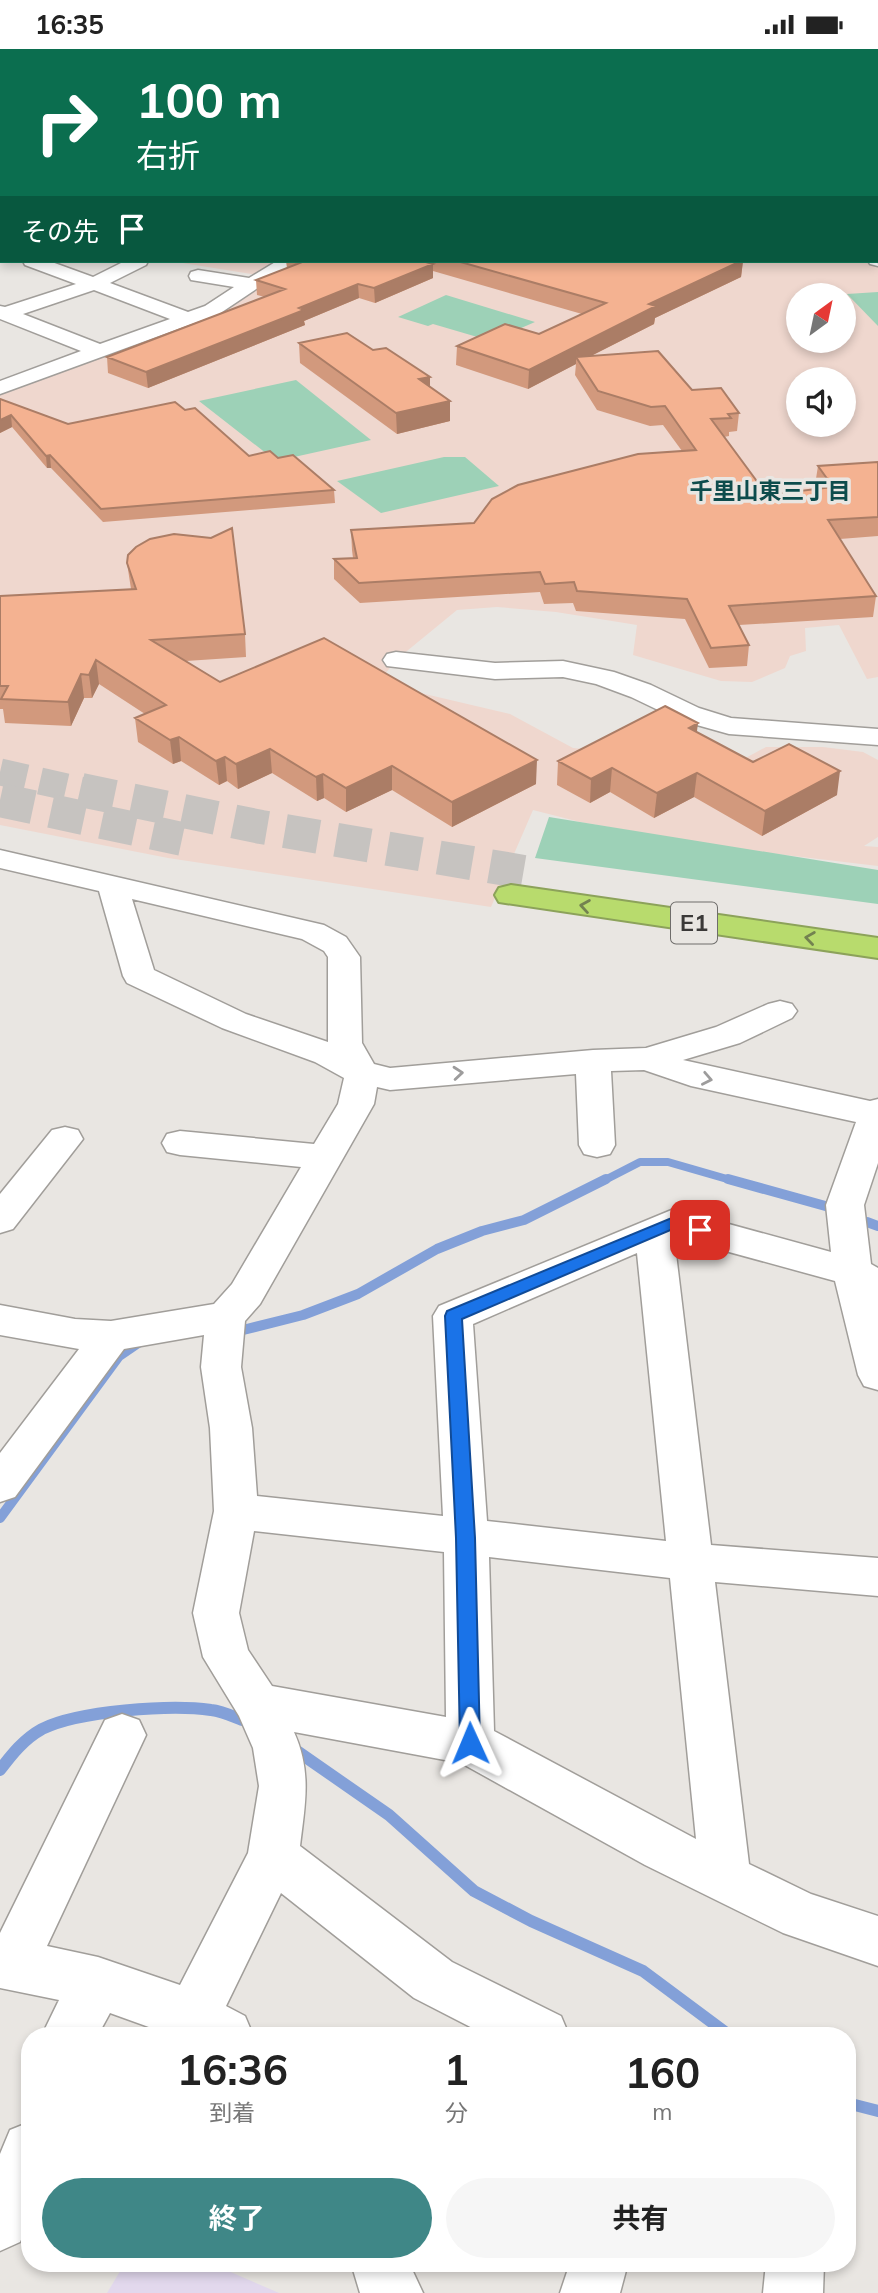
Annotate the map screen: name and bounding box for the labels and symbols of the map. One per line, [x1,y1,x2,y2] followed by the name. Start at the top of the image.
[786,283,856,353] north arrow
[690,476,851,505] district label: 千里山東三丁目
[579,899,591,914] one-way arrow
[671,903,717,943] road number: E1
[805,931,816,946] one-way arrow
[453,1066,464,1081] one-way arrow
[701,1070,713,1085] one-way arrow
[670,1200,730,1260] pin
[433,1706,507,1780] position arrow

